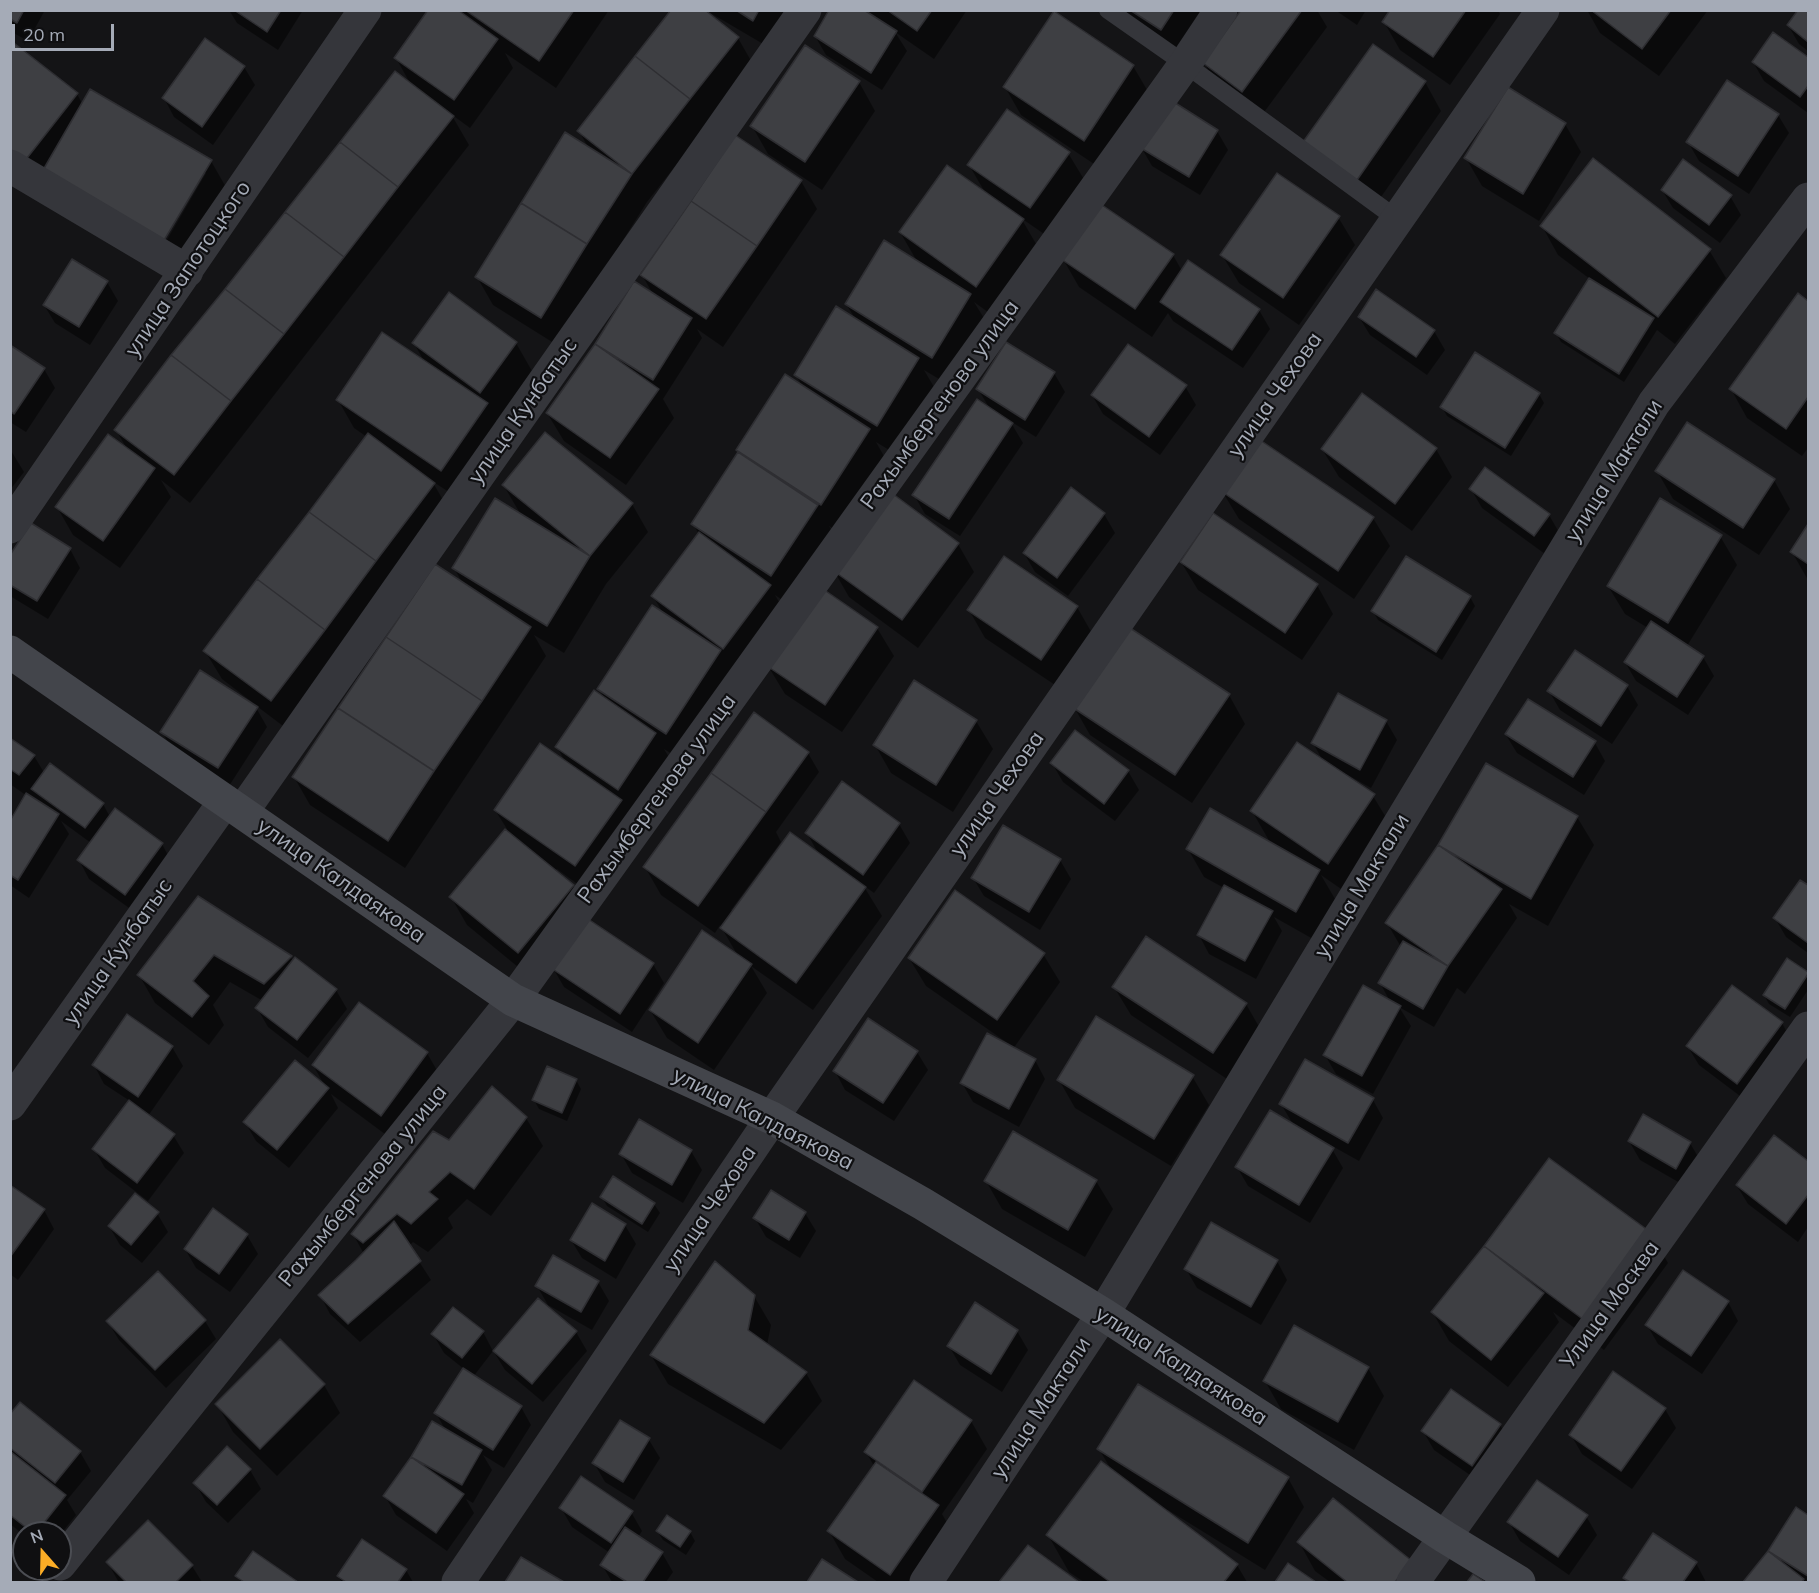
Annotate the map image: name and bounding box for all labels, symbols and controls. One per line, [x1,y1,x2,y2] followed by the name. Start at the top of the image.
[15,12,117,50] scale bar
[23,23,65,46] text: 20 m
[119,176,257,362] street label: улица Запотоцкого
[855,295,1025,515] street label: Рахымбергенова улица
[1222,327,1328,463] street label: улица Чехова
[463,333,583,489] street label: улица Кунбатыс
[1560,395,1668,547] street label: улица Мактали
[572,689,742,909] street label: Рахымбергенова улица
[944,726,1050,862] street label: улица Чехова
[1309,809,1415,963] street label: улица Мактали
[252,813,430,949] street label: улица Калдаякова
[58,874,178,1030] street label: улица Кунбатыс
[668,1062,858,1176] street label: улица Калдаякова
[273,1080,453,1292] street label: Рахымбергенова улица
[658,1141,762,1277] street label: улица Чехова
[1555,1236,1665,1374] street label: Улица Москва
[1090,1301,1272,1431] street label: улица Калдаякова
[985,1332,1097,1484] street label: улица Мактали
[12,1521,72,1581] north arrow
[27,1524,46,1547] text: N

